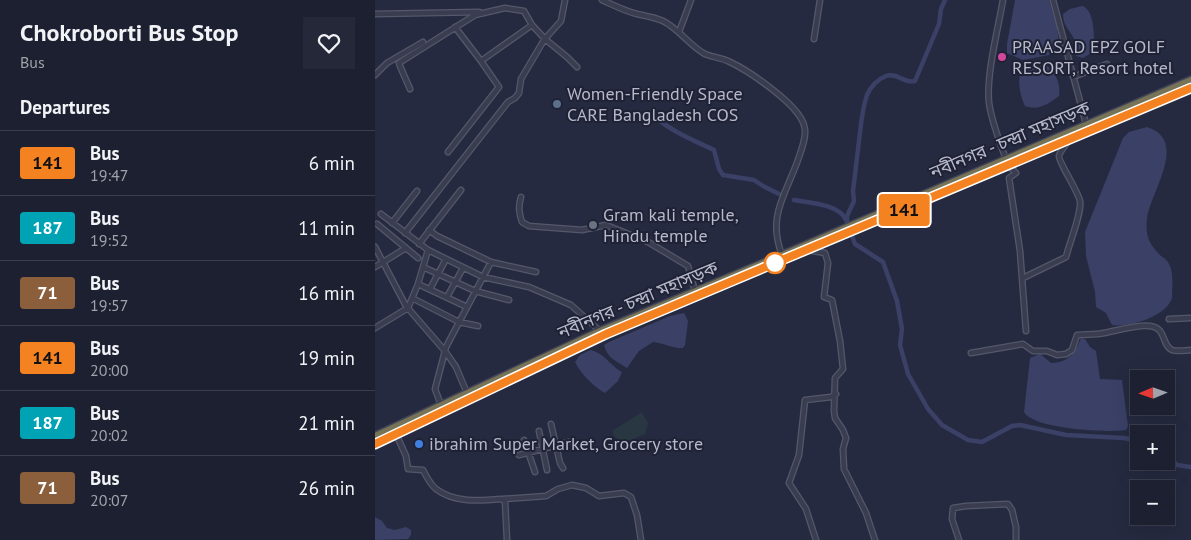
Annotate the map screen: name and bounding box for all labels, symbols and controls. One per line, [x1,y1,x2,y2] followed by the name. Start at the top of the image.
[20,17,238,48] text: Chokroborti Bus Stop
[303,17,355,69] button: heart
[1012,35,1174,79] place label: PRAASAD EPZ GOLF RESORT, Resort hotel
[996,51,1008,63] marker: PRAASAD EPZ GOLF RESORT, Resort hotel
[20,52,45,72] text: Bus
[567,82,743,126] place label: Women-Friendly Space CARE Bangladesh COS
[20,95,110,119] text: Departures
[925,95,1094,184] street label: নবীনগর - চন্দ্রা মহাসড়ক
[551,98,563,110] marker: Women-Friendly Space CARE Bangladesh COS
[90,141,119,165] text: Bus
[32,151,63,174] text: 141
[309,151,355,175] text: 6 min
[90,165,128,185] text: 19:47
[875,194,933,226] line badge: 141
[889,198,919,221] text: 141
[603,203,739,247] place label: Gram kali temple, Hindu temple
[90,206,119,230] text: Bus
[32,216,63,239] text: 187
[298,216,355,240] text: 11 min
[587,219,599,231] marker: Gram kali temple, Hindu temple
[90,230,128,250] text: 19:52
[764,252,786,274] unlabelled marker
[553,255,722,344] street label: নবীনগর - চন্দ্রা মহাসড়ক
[90,271,119,295] text: Bus
[37,281,58,304] text: 71
[298,281,355,305] text: 16 min
[90,295,128,315] text: 19:57
[90,336,119,360] text: Bus
[32,346,63,369] text: 141
[298,346,355,370] text: 19 min
[90,360,128,380] text: 20:00
[1130,370,1175,415] north arrow
[1130,370,1175,525] map controls
[90,401,119,425] text: Bus
[32,411,63,434] text: 187
[298,411,355,435] text: 21 min
[90,425,128,445] text: 20:02
[1130,425,1175,470] button: +
[429,432,703,455] place label: ibrahim Super Market, Grocery store
[413,438,425,450] marker: ibrahim Super Market, Grocery store
[90,466,119,490] text: Bus
[37,476,58,499] text: 71
[298,476,355,500] text: 26 min
[1130,480,1175,525] button: −
[90,490,128,510] text: 20:07

